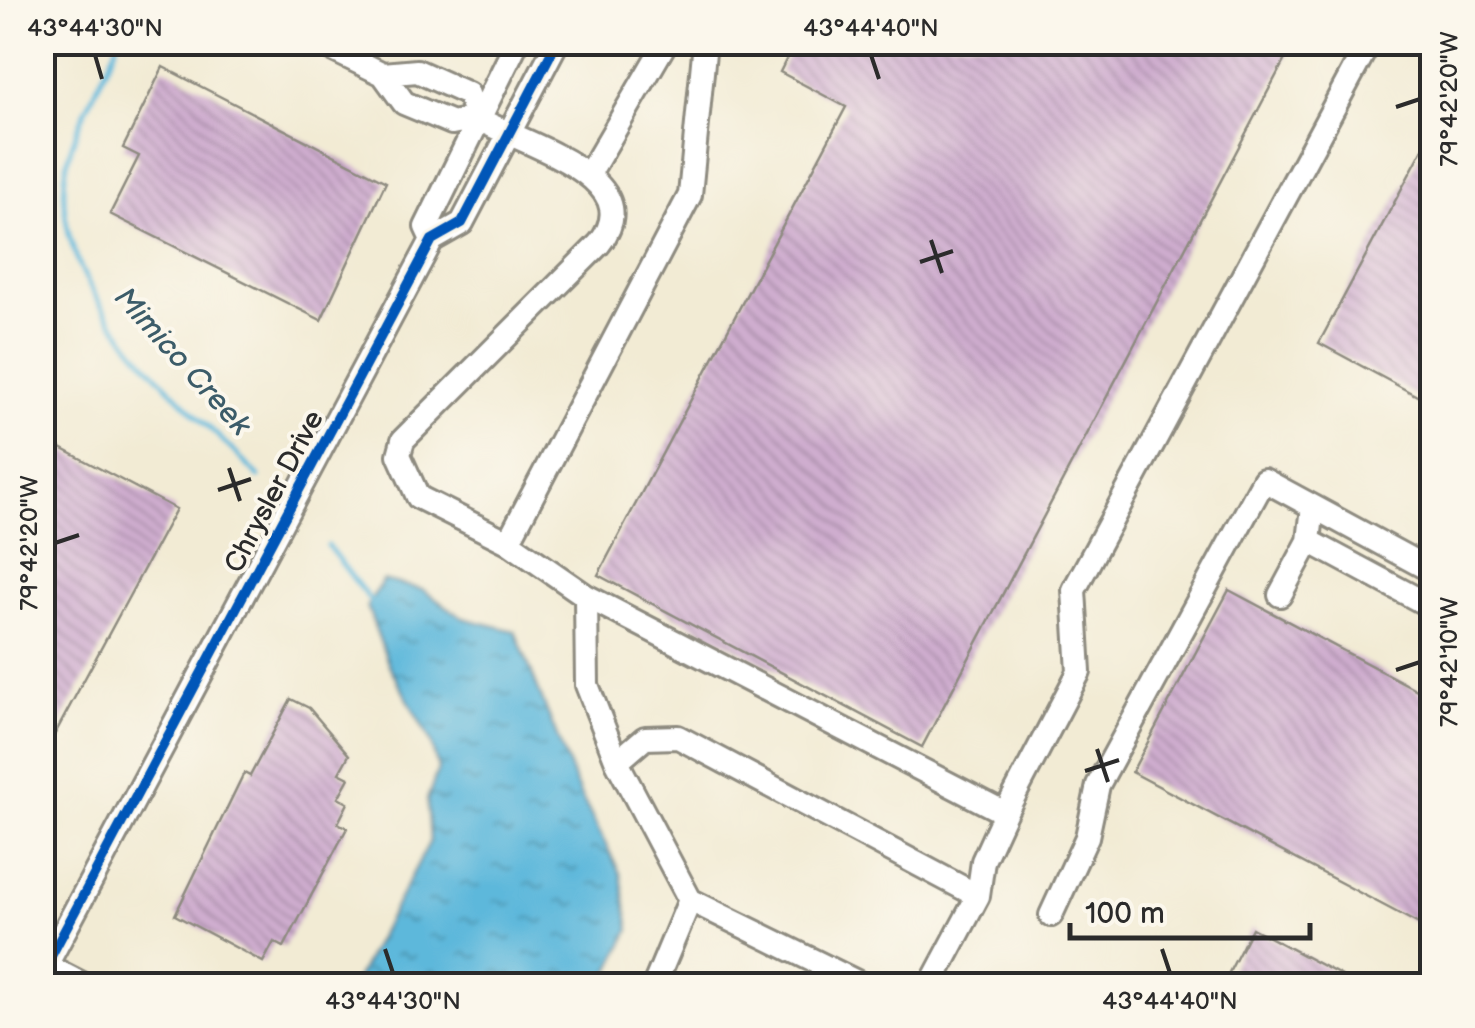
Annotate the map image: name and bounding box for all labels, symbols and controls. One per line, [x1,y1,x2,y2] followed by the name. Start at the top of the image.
[27,13,163,44] text: 43°44'30"N
[803,13,939,44] text: 43°44'40"N
[1434,31,1465,167] text: 79°42'20"W
[106,280,259,444] water label: Mimico Creek
[218,405,331,579] street label: Chrysler Drive
[14,475,45,611] text: 79°42'20"W
[1434,597,1465,727] text: 79°42'10"W
[1070,878,1310,940] scale bar
[1085,896,1165,932] text: 100 m
[325,986,461,1017] text: 43°44'30"N
[1102,986,1238,1017] text: 43°44'40"N

